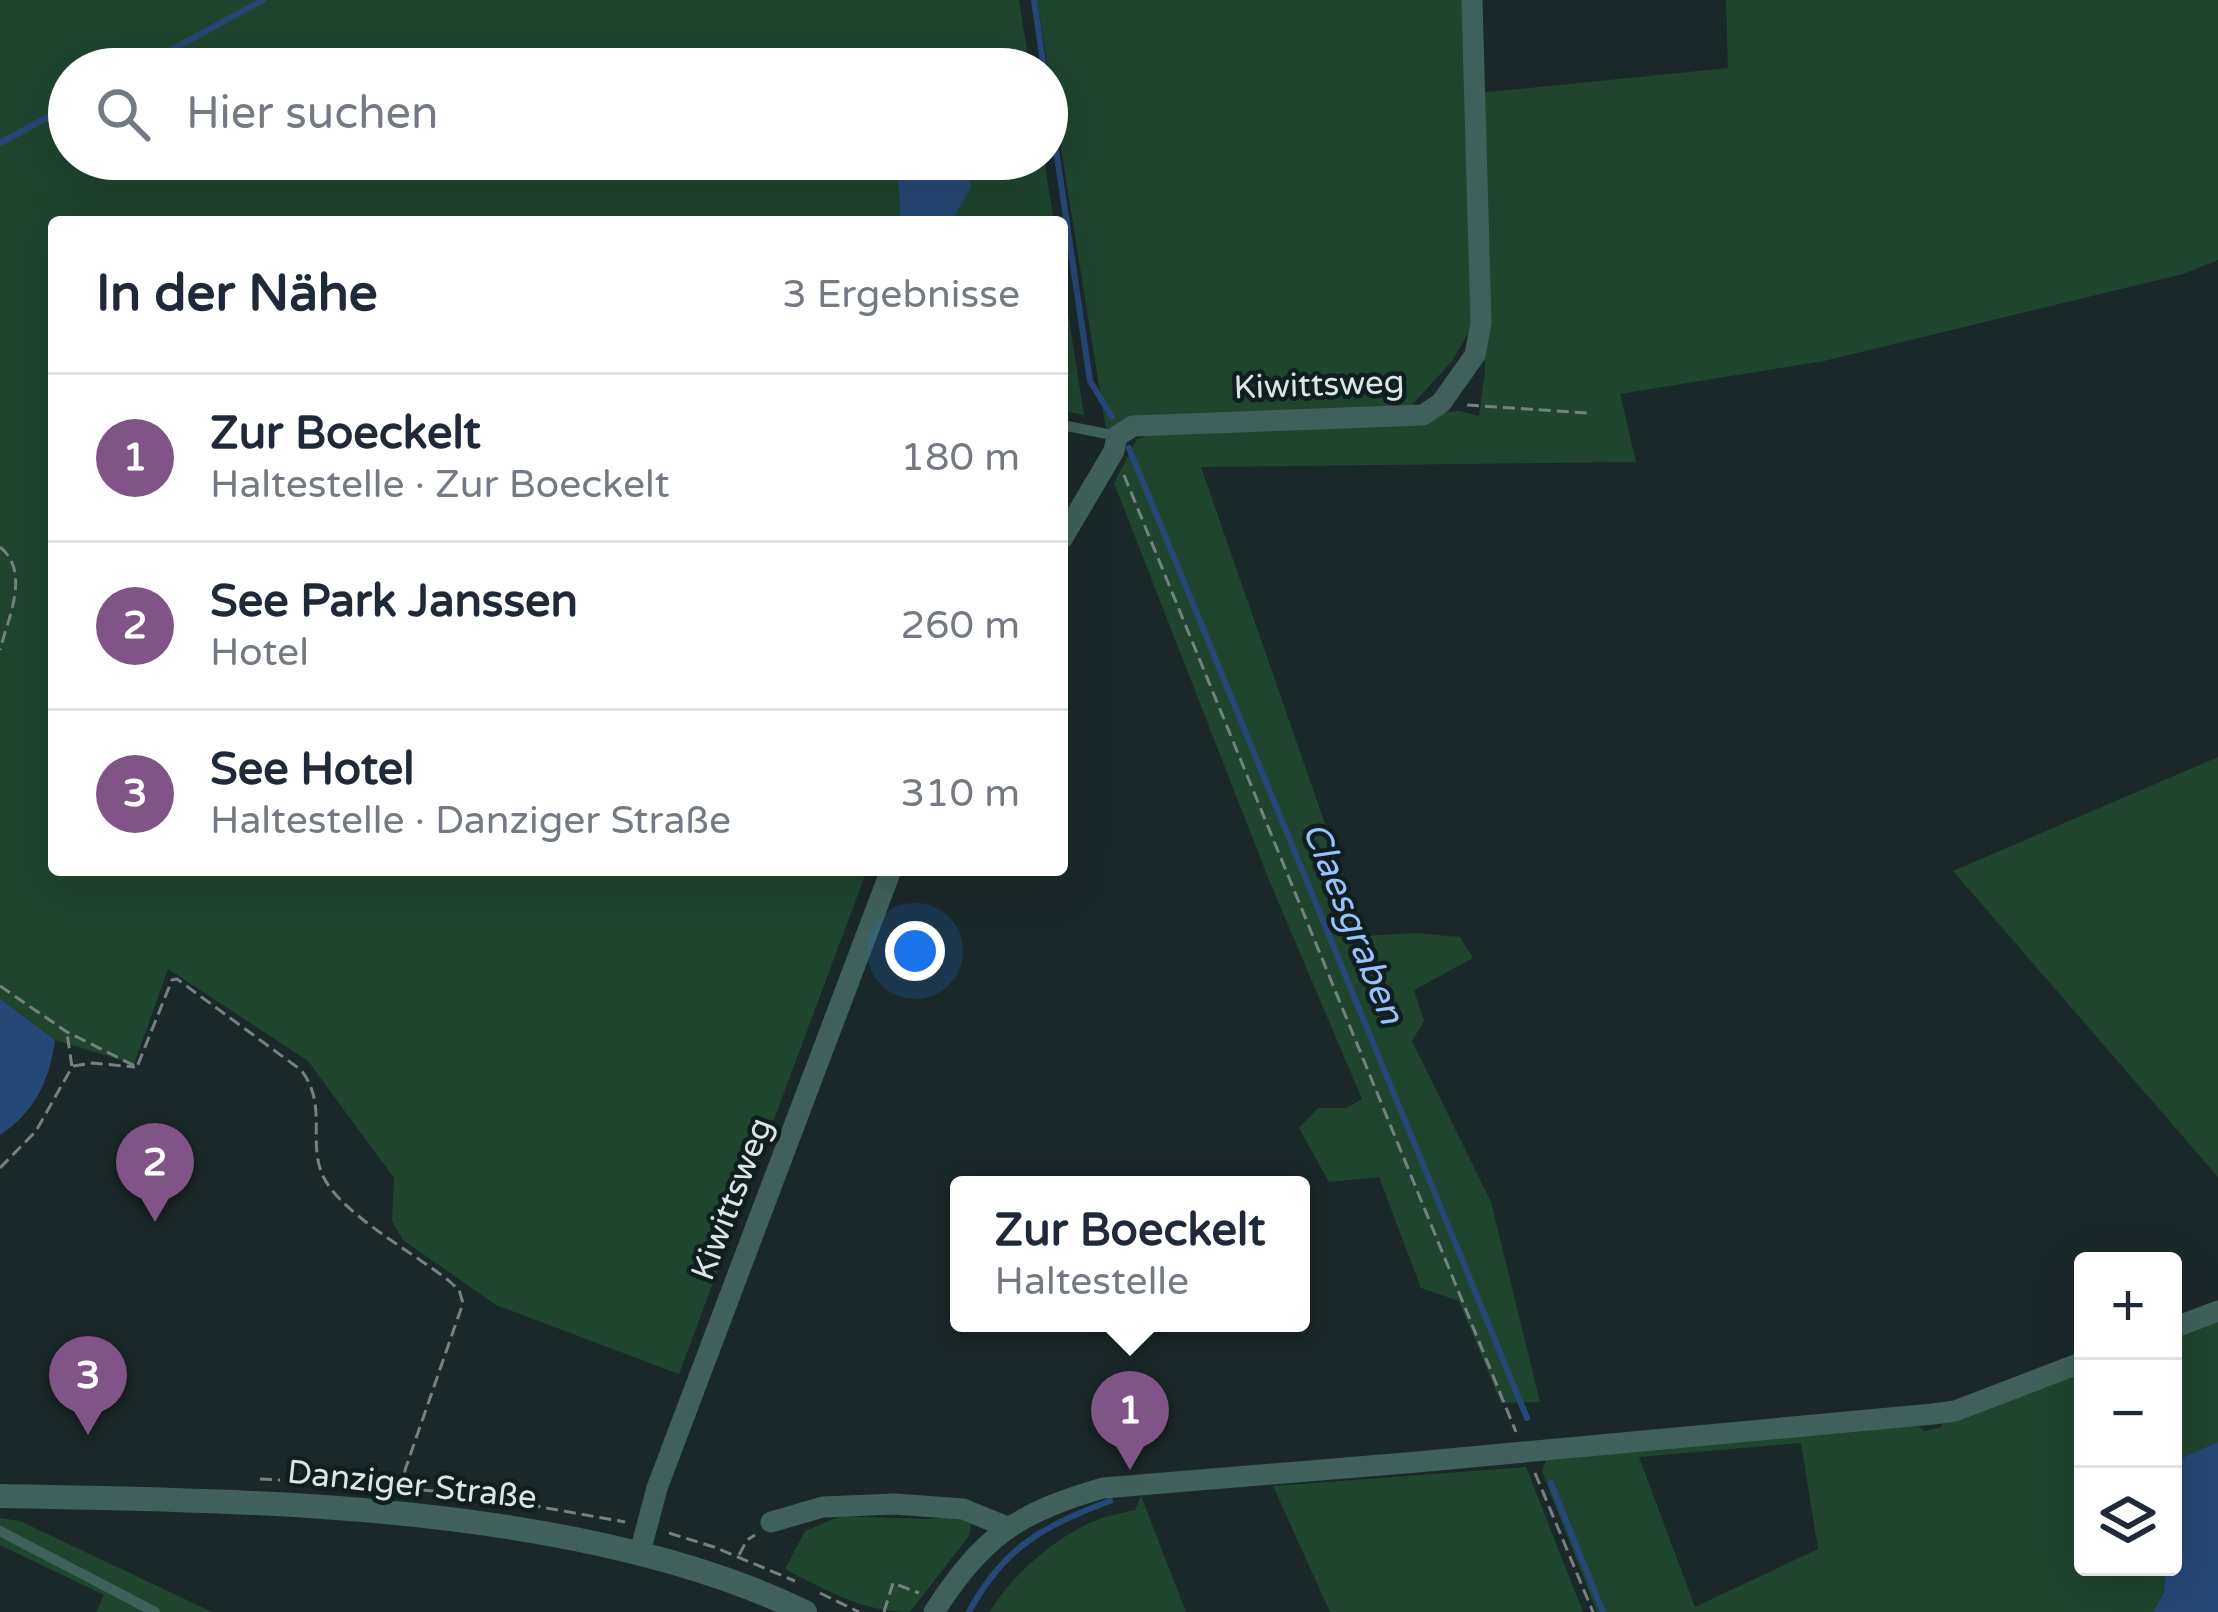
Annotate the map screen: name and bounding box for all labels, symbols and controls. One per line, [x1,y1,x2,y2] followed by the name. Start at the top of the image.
[48,48,1068,180] search box
[90,81,156,147] icon: search
[186,87,438,141] text: Hier suchen
[96,263,378,325] text: In der Nähe
[782,271,1020,318] text: 3 Ergebnisse
[1233,363,1405,407] street label: Kiwittsweg
[210,407,481,461] text: Zur Boeckelt
[123,434,147,481] text: 1
[901,434,1020,481] text: 180 m
[210,461,670,508] text: Haltestelle · Zur Boeckelt
[210,575,578,629] text: See Park Janssen
[123,602,147,649] text: 2
[901,602,1020,649] text: 260 m
[210,629,309,676] text: Hotel
[210,743,414,797] text: See Hotel
[123,770,147,817] text: 3
[901,770,1020,817] text: 310 m
[210,797,731,844] text: Haltestelle · Danziger Straße
[1293,816,1413,1031] water label: Claesgraben
[885,921,945,981] your location
[683,1112,781,1286] street label: Kiwittsweg
[116,1123,194,1222] pin: 2
[950,1176,1310,1332] popup
[995,1204,1265,1258] text: Zur Boeckelt
[2074,1252,2182,1576] map controls
[2074,1252,2182,1360] button: +
[995,1258,1189,1305] text: Haltestelle
[49,1336,127,1435] pin: 3
[2074,1360,2182,1468] button: −
[1091,1371,1169,1470] pin: 1
[285,1453,539,1517] street label: Danziger Straße
[2074,1468,2182,1576] button: layers

